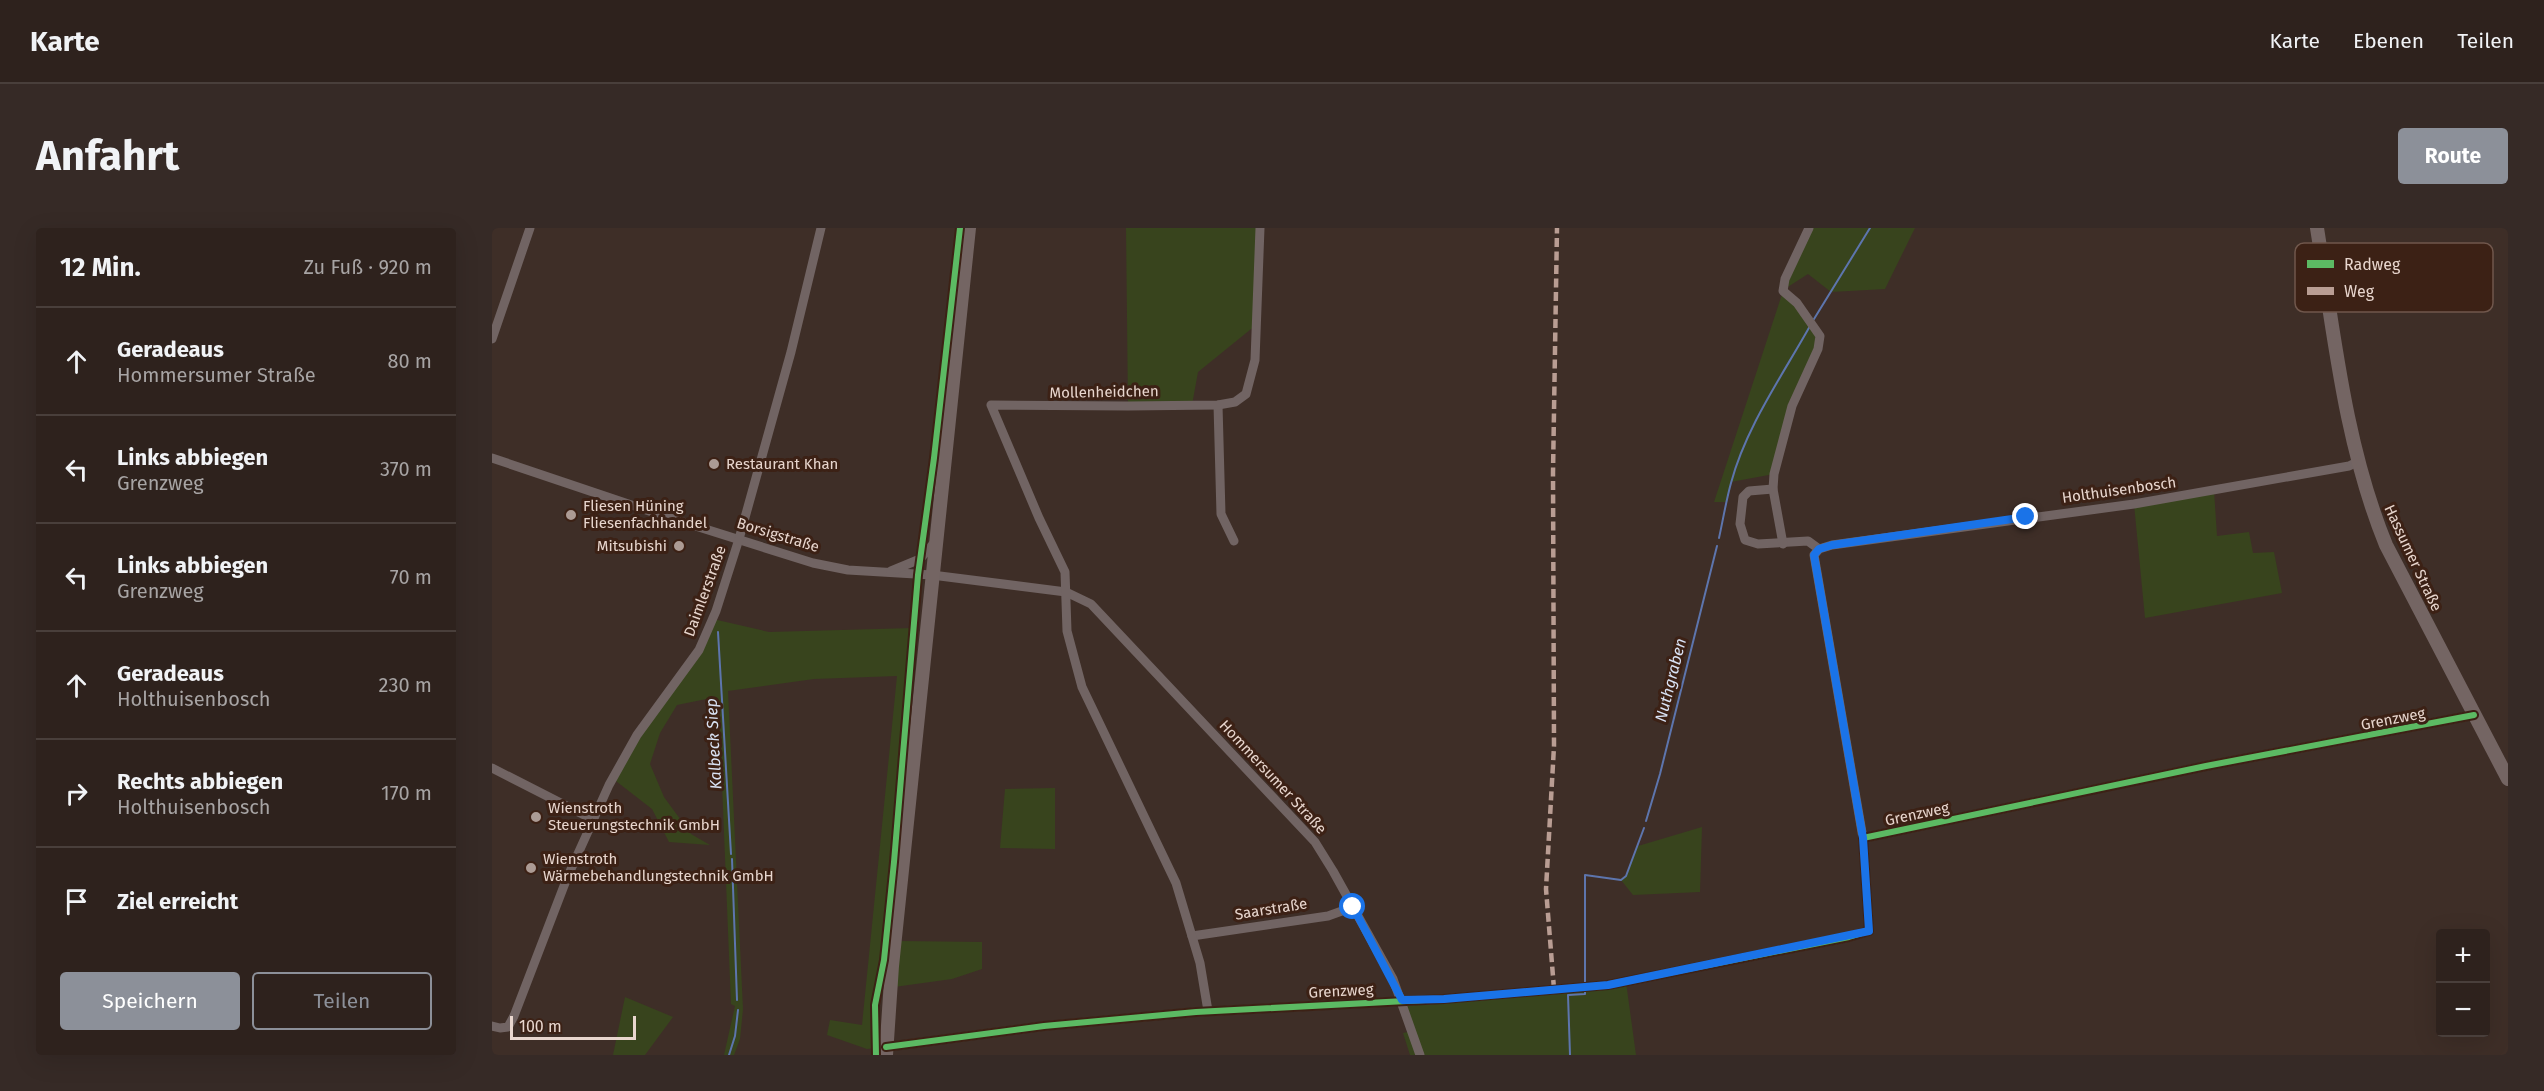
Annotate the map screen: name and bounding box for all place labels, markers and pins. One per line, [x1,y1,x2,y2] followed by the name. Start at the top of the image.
[726,455,838,473] place label: Restaurant Khan
[707,457,721,471] marker: Restaurant Khan
[583,497,708,532] place label: Fliesen Hüning Fliesenfachhandel
[564,508,578,522] marker: Fliesen Hüning Fliesenfachhandel
[597,537,667,555] place label: Mitsubishi
[672,539,686,553] marker: Mitsubishi
[548,799,720,834] place label: Wienstroth Steuerungstechnik GmbH
[529,810,543,824] marker: Wienstroth Steuerungstechnik GmbH
[543,850,774,885] place label: Wienstroth Wärmebehandlungstechnik GmbH
[524,861,538,875] marker: Wienstroth Wärmebehandlungstechnik GmbH

